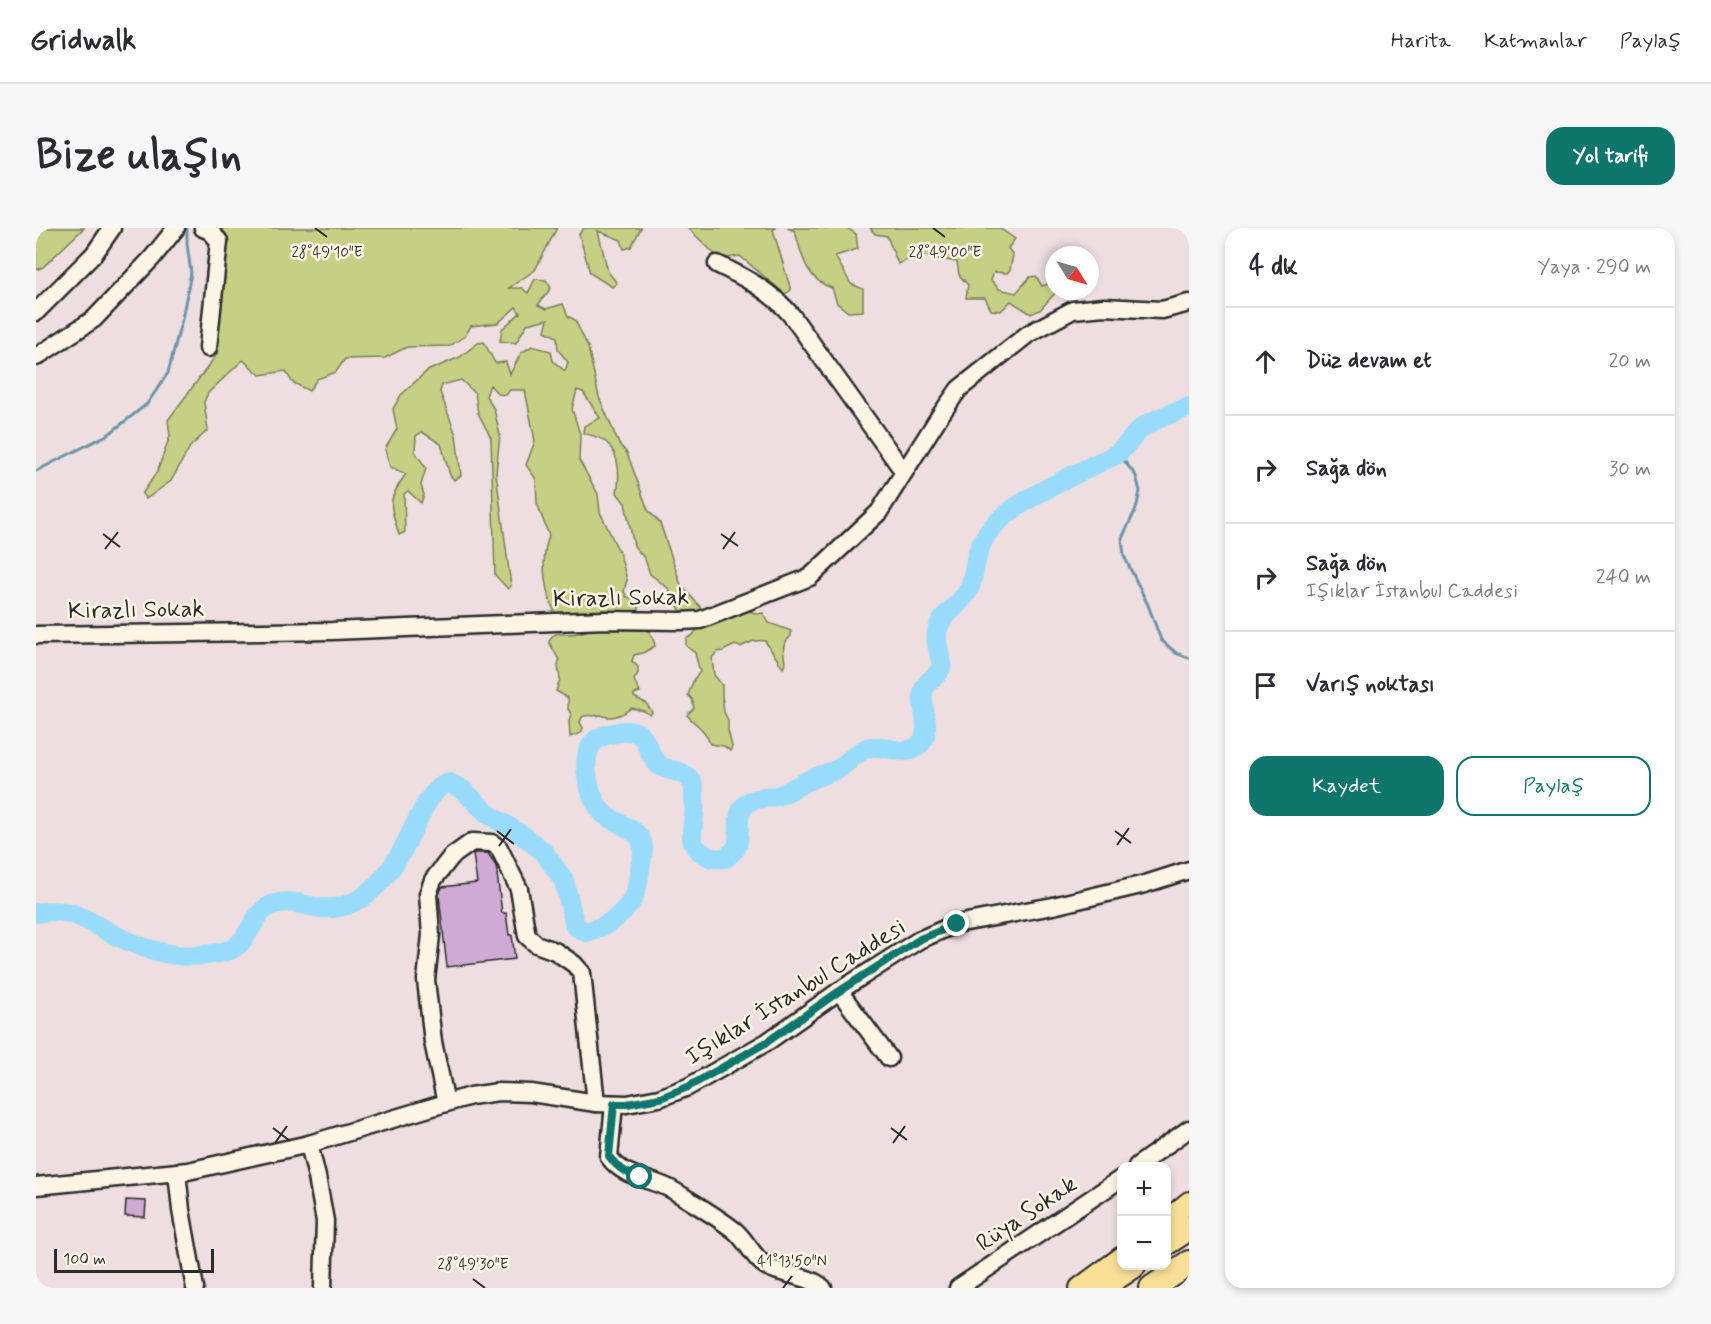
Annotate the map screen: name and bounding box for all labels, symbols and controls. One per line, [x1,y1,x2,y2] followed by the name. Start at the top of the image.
[30,23,136,60] text: Gridwalk
[1391,27,1451,55] text: Harita
[1484,27,1587,55] text: Katmanlar
[1620,27,1681,55] text: Paylaş
[1546,127,1675,185] button: Yol tarifi
[36,129,242,184] text: Bize ulaşın
[292,243,363,263] text: 28°49'10"E
[909,243,982,263] text: 28°49'00"E
[1045,246,1099,300] north arrow
[1249,250,1298,284] text: 4 dk
[1537,254,1651,281] text: Yaya · 290 m
[1249,345,1282,378] icon: ahead
[1306,347,1431,375] text: Düz devam et
[1608,348,1651,375] text: 20 m
[1249,453,1282,486] icon: right
[1306,455,1387,483] text: Sağa dön
[1609,456,1651,483] text: 30 m
[1306,550,1387,578] text: Sağa dön
[1249,561,1282,594] icon: right
[1596,564,1651,591] text: 240 m
[1306,578,1518,605] text: Işıklar İstanbul Caddesi
[553,582,690,615] street label: Kirazlı Sokak
[68,594,205,627] street label: Kirazlı Sokak
[1249,669,1282,702] icon: arrive
[1306,671,1435,699] text: Varış noktası
[1249,756,1444,816] button: Kaydet
[1456,756,1651,816] button: Paylaş
[943,910,969,936] route end
[680,912,912,1073] street label: Işıklar İstanbul Caddesi
[1117,1162,1171,1270] map controls
[1117,1162,1171,1216] button: +
[626,1163,652,1189] route start
[970,1169,1083,1259] street label: Rüya Sokak
[1117,1216,1171,1270] button: −
[54,1246,214,1274] scale bar
[63,1249,106,1270] text: 100 m
[757,1252,827,1272] text: 41°13'50"N
[437,1255,509,1275] text: 28°49'30"E

